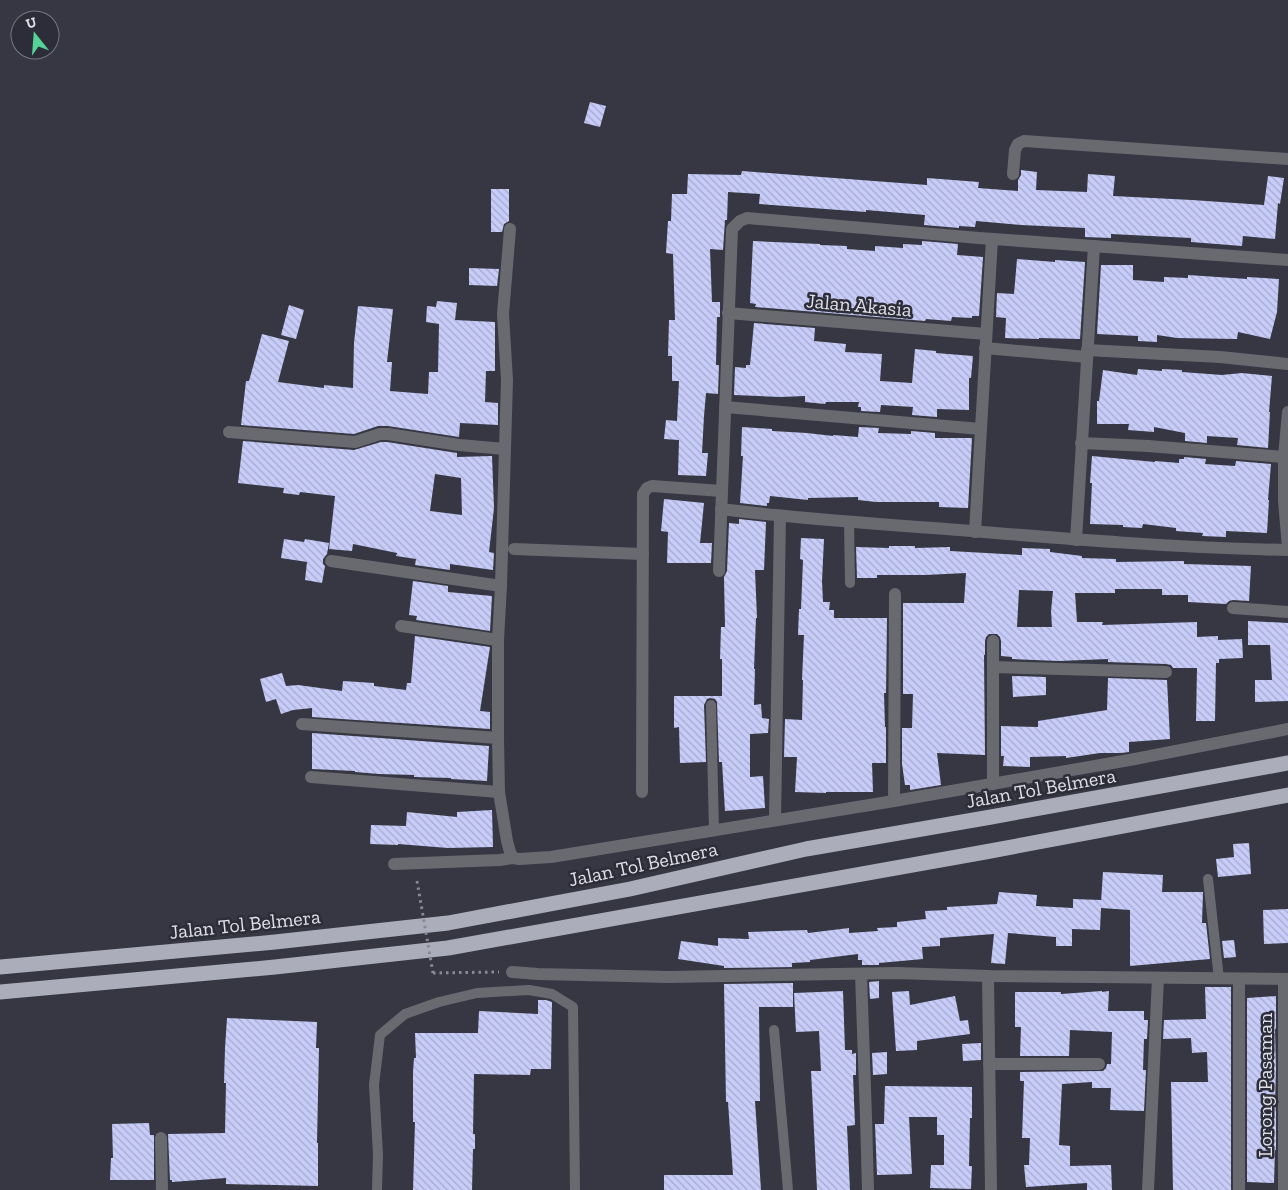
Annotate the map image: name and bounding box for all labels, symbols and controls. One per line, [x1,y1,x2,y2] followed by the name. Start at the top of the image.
[10,10,60,60] north arrow
[24,13,39,33] text: U
[805,288,913,322] street label: Jalan Akasia
[964,763,1118,813] street label: Jalan Tol Belmera
[566,836,720,892] street label: Jalan Tol Belmera
[168,904,322,944] street label: Jalan Tol Belmera
[1253,1012,1277,1157] street label: Lorong Pasaman

